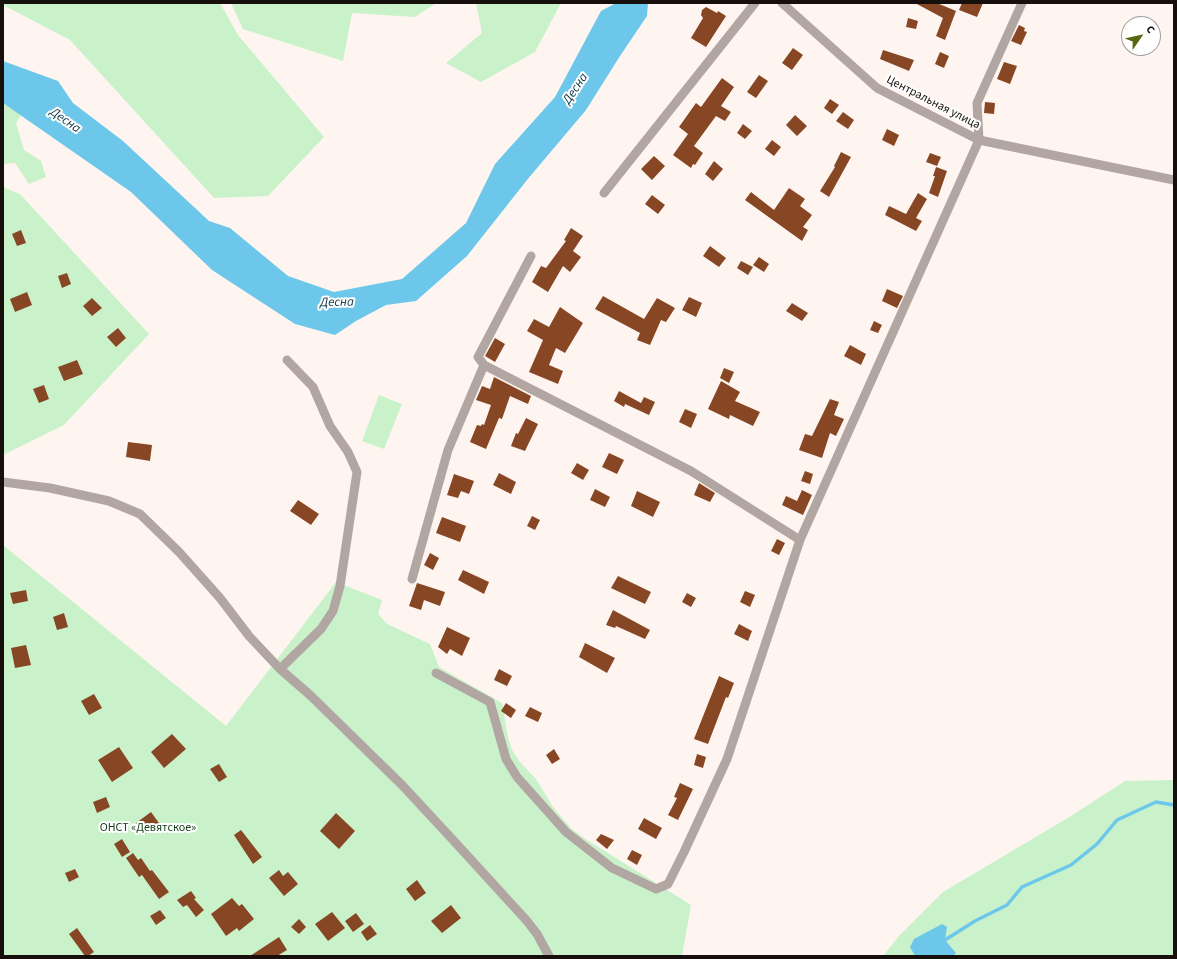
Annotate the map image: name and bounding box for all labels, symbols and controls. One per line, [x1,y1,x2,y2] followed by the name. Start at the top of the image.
[1121,16,1161,56] north arrow
[1143,23,1159,36] text: С
[560,71,592,107] water label: Десна
[884,73,982,133] street label: Центральная улица
[47,105,83,137] water label: Десна
[320,295,354,311] water label: Десна
[100,821,196,835] park label: ОНСТ «Девятское»

